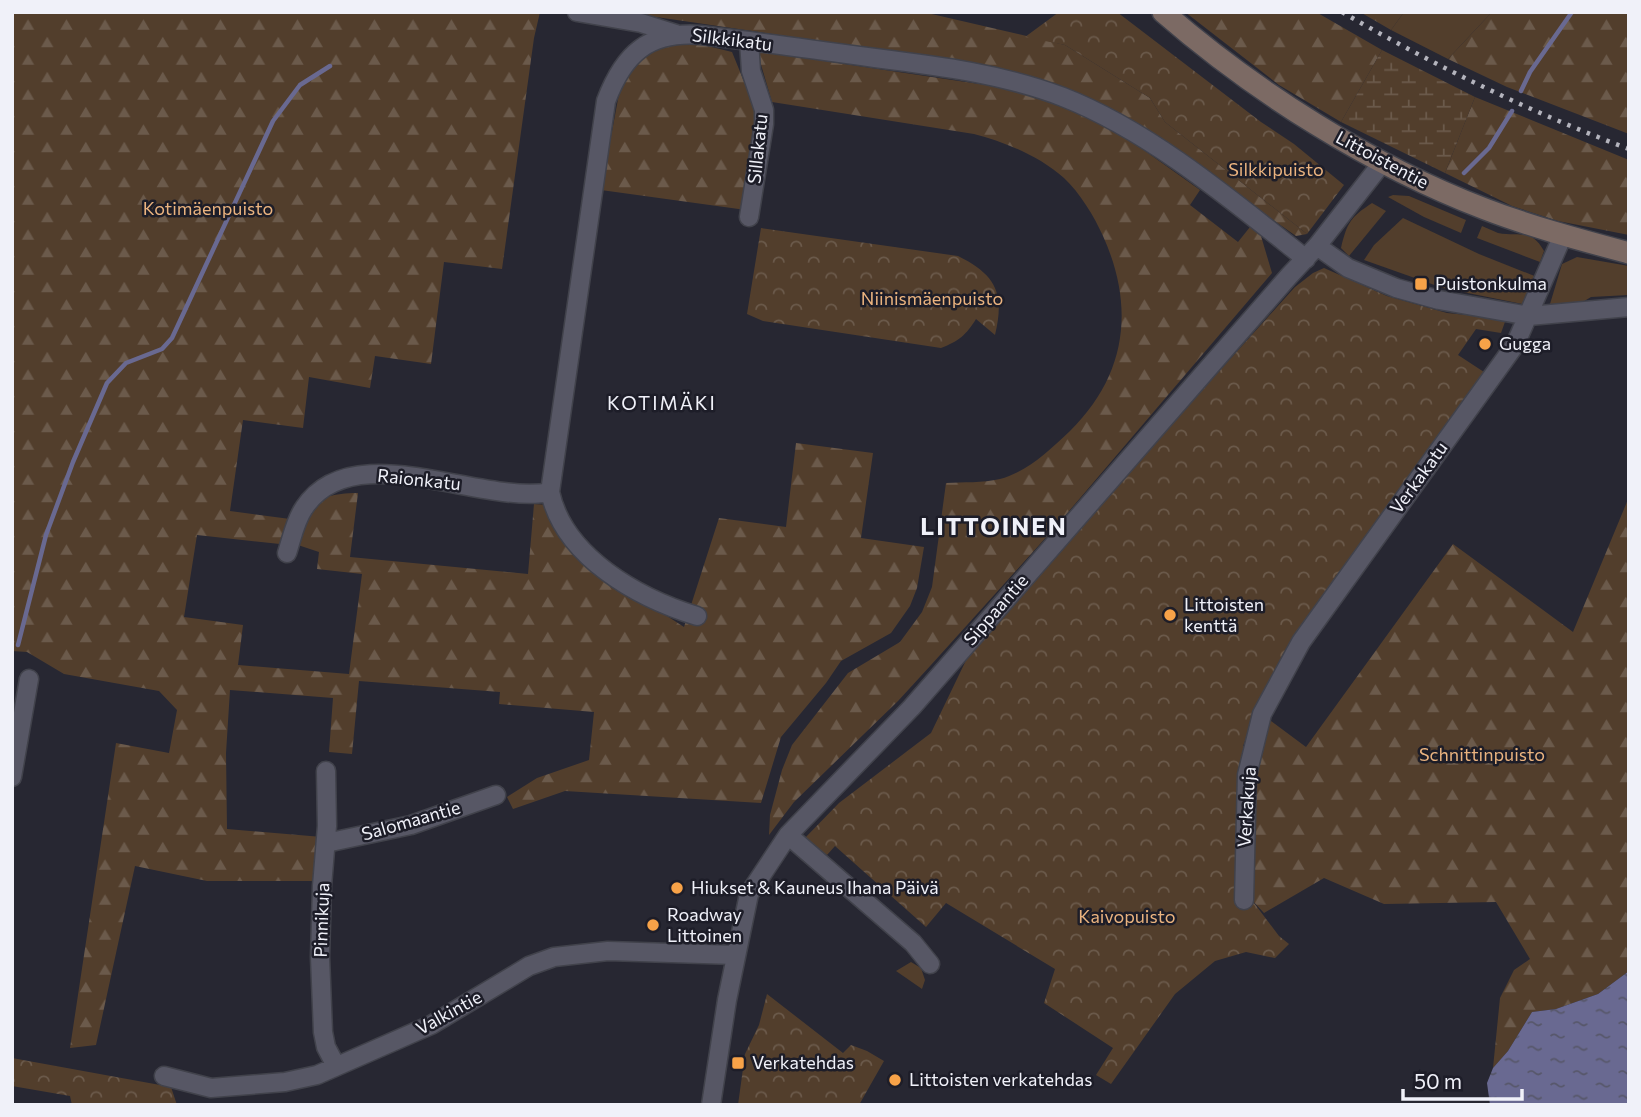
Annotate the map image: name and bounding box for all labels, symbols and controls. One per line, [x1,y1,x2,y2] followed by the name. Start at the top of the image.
[691,23,773,55] street label: Silkkikatu
[742,113,772,185] street label: Sillakatu
[1332,126,1433,193] street label: Littoistentie
[1228,158,1324,180] park label: Silkkipuisto
[143,197,273,219] park label: Kotimäenpuisto
[1435,272,1547,294] place label: Puistonkulma
[1413,276,1429,292] marker: Puistonkulma
[861,287,1003,309] park label: Niinismäenpuisto
[1499,332,1551,354] place label: Gugga
[1477,336,1493,352] marker: Gugga
[607,391,717,414] district label: KOTIMÄKI
[1385,437,1452,518] street label: Verkakatu
[376,464,462,494] street label: Raionkatu
[920,511,1068,540] district label: LITTOINEN
[958,569,1032,649] street label: Sippaantie
[1184,593,1264,636] place label: Littoisten kenttä
[1162,607,1178,623] marker: Littoisten kenttä
[1419,743,1545,765] park label: Schnittinpuisto
[1232,766,1260,848] street label: Verkakuja
[359,795,463,845] street label: Salomaantie
[691,876,939,898] place label: Hiukset & Kauneus Ihana Päivä
[669,880,685,896] marker: Hiukset & Kauneus Ihana Päivä
[309,882,333,958] street label: Pinnikuja
[667,903,742,946] place label: Roadway Littoinen
[1078,905,1176,927] park label: Kaivopuisto
[645,917,661,933] marker: Roadway Littoinen
[412,985,485,1039] street label: Valkintie
[752,1051,854,1073] place label: Verkatehdas
[730,1055,746,1071] marker: Verkatehdas
[1403,1058,1522,1102] scale bar
[909,1068,1092,1090] place label: Littoisten verkatehdas
[1414,1068,1462,1093] text: 50 m
[887,1072,903,1088] marker: Littoisten verkatehdas

